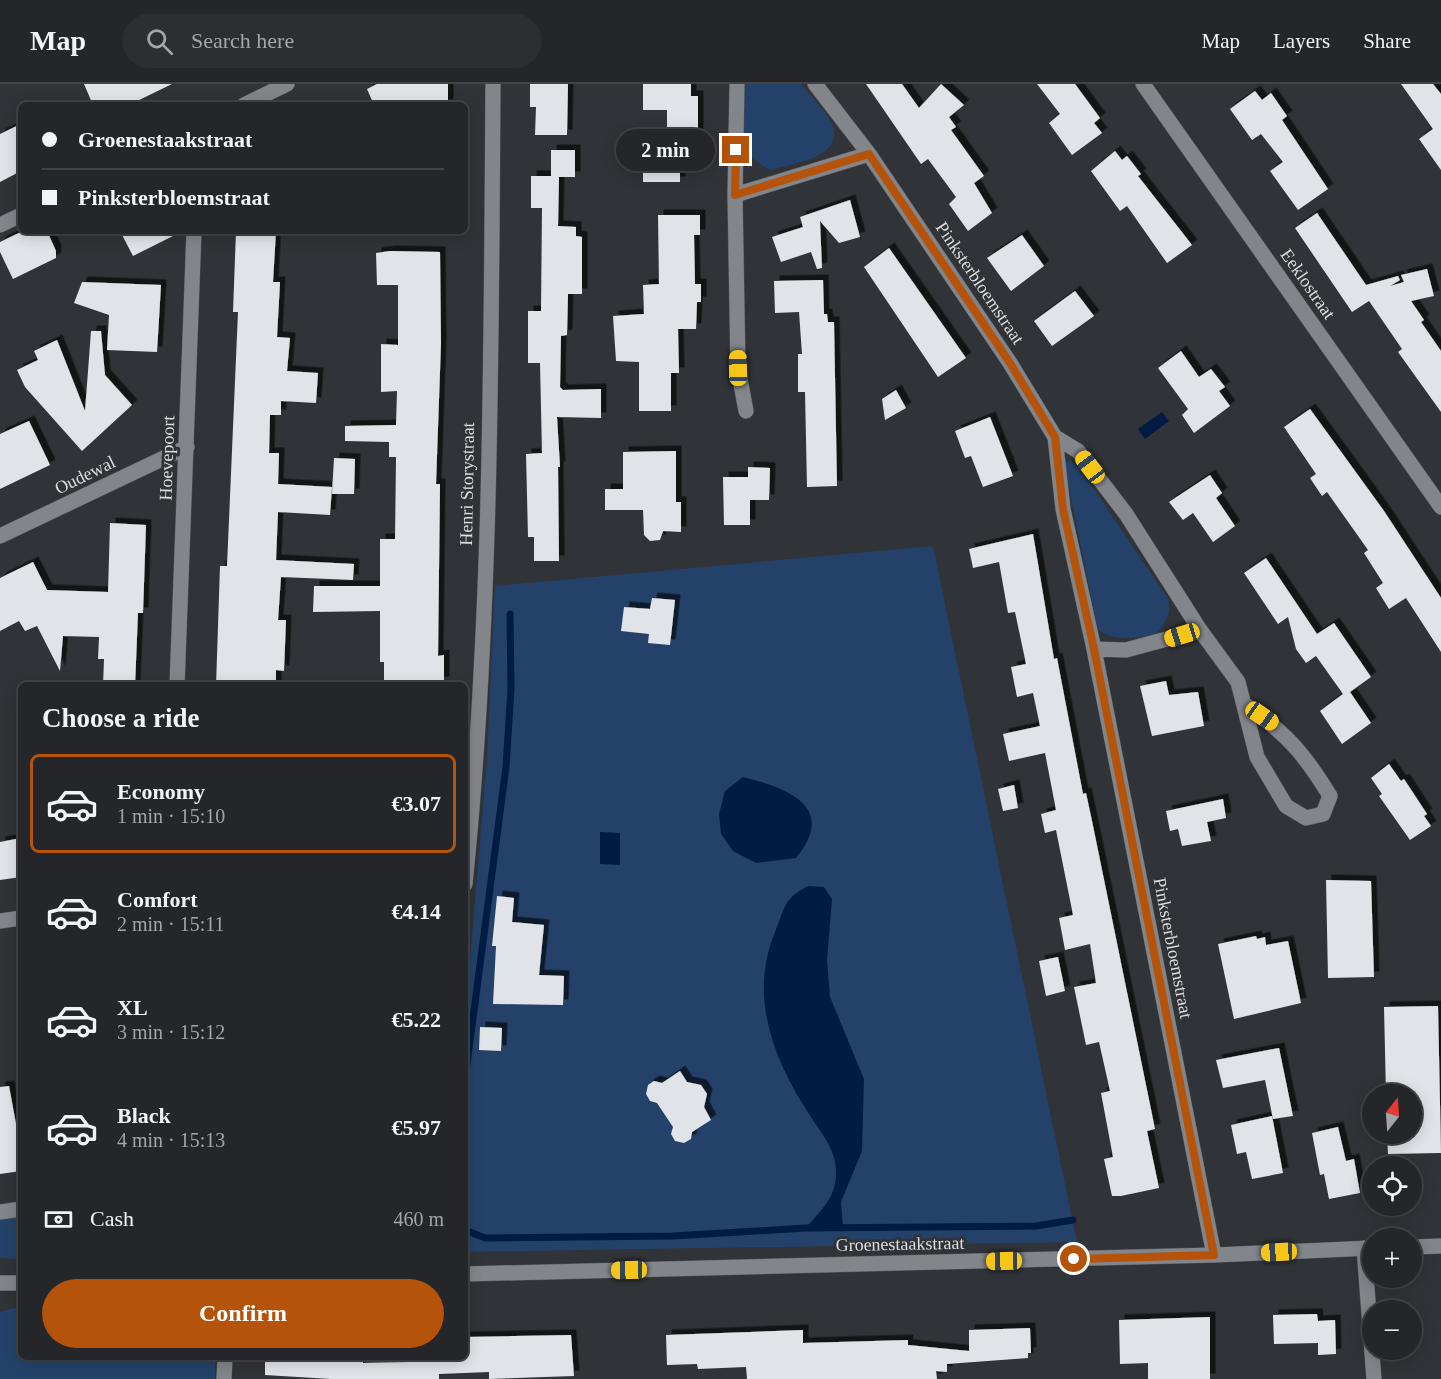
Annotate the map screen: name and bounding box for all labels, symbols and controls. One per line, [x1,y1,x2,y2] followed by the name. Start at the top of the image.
[122,14,542,68] search box
[30,25,86,56] text: Map
[143,25,176,58] icon: search
[191,28,294,53] text: Search here
[1202,29,1240,53] text: Map
[1273,29,1330,53] text: Layers
[1363,29,1411,53] text: Share
[78,127,252,152] text: Groenestaakstraat
[616,129,715,171] callout: 2 min
[722,136,749,163] route end
[641,139,690,161] text: 2 min
[78,185,270,210] text: Pinksterbloemstraat
[932,218,1028,348] street label: Pinksterbloemstraat
[1277,245,1339,323] street label: Eeklostraat
[729,350,747,386] car
[156,415,178,501] street label: Hoevepoort
[456,422,478,546] street label: Henri Storystraat
[1072,447,1108,487] car
[51,452,119,498] street label: Oudewal
[1162,621,1202,649] car
[1242,698,1282,734] car
[42,703,200,733] text: Choose a ride
[45,777,99,831] icon: car
[117,779,205,804] text: Economy
[392,791,441,816] text: €3.07
[117,805,225,827] text: 1 min · 15:10
[1150,876,1196,1020] street label: Pinksterbloemstraat
[45,885,99,939] icon: car
[117,887,198,912] text: Comfort
[392,899,441,924] text: €4.14
[117,913,225,935] text: 2 min · 15:11
[45,993,99,1047] icon: car
[117,995,148,1020] text: XL
[392,1007,441,1032] text: €5.22
[117,1021,225,1043] text: 3 min · 15:12
[1362,1084,1422,1144] north arrow
[1362,1084,1422,1360] map controls
[45,1101,99,1155] icon: car
[117,1103,171,1128] text: Black
[392,1115,441,1140] text: €5.97
[117,1129,225,1151] text: 4 min · 15:13
[1362,1156,1422,1216] button: locate
[42,1203,75,1236] icon: cash
[90,1206,134,1231] text: Cash
[393,1208,444,1230] text: 460 m
[1362,1228,1422,1288] button: +
[835,1233,965,1255] street label: Groenestaakstraat
[1261,1242,1297,1262] car
[1060,1245,1087,1272] route start
[986,1252,1022,1270] car
[611,1261,647,1279] car
[42,1279,444,1348] button: Confirm
[1362,1300,1422,1360] button: −

